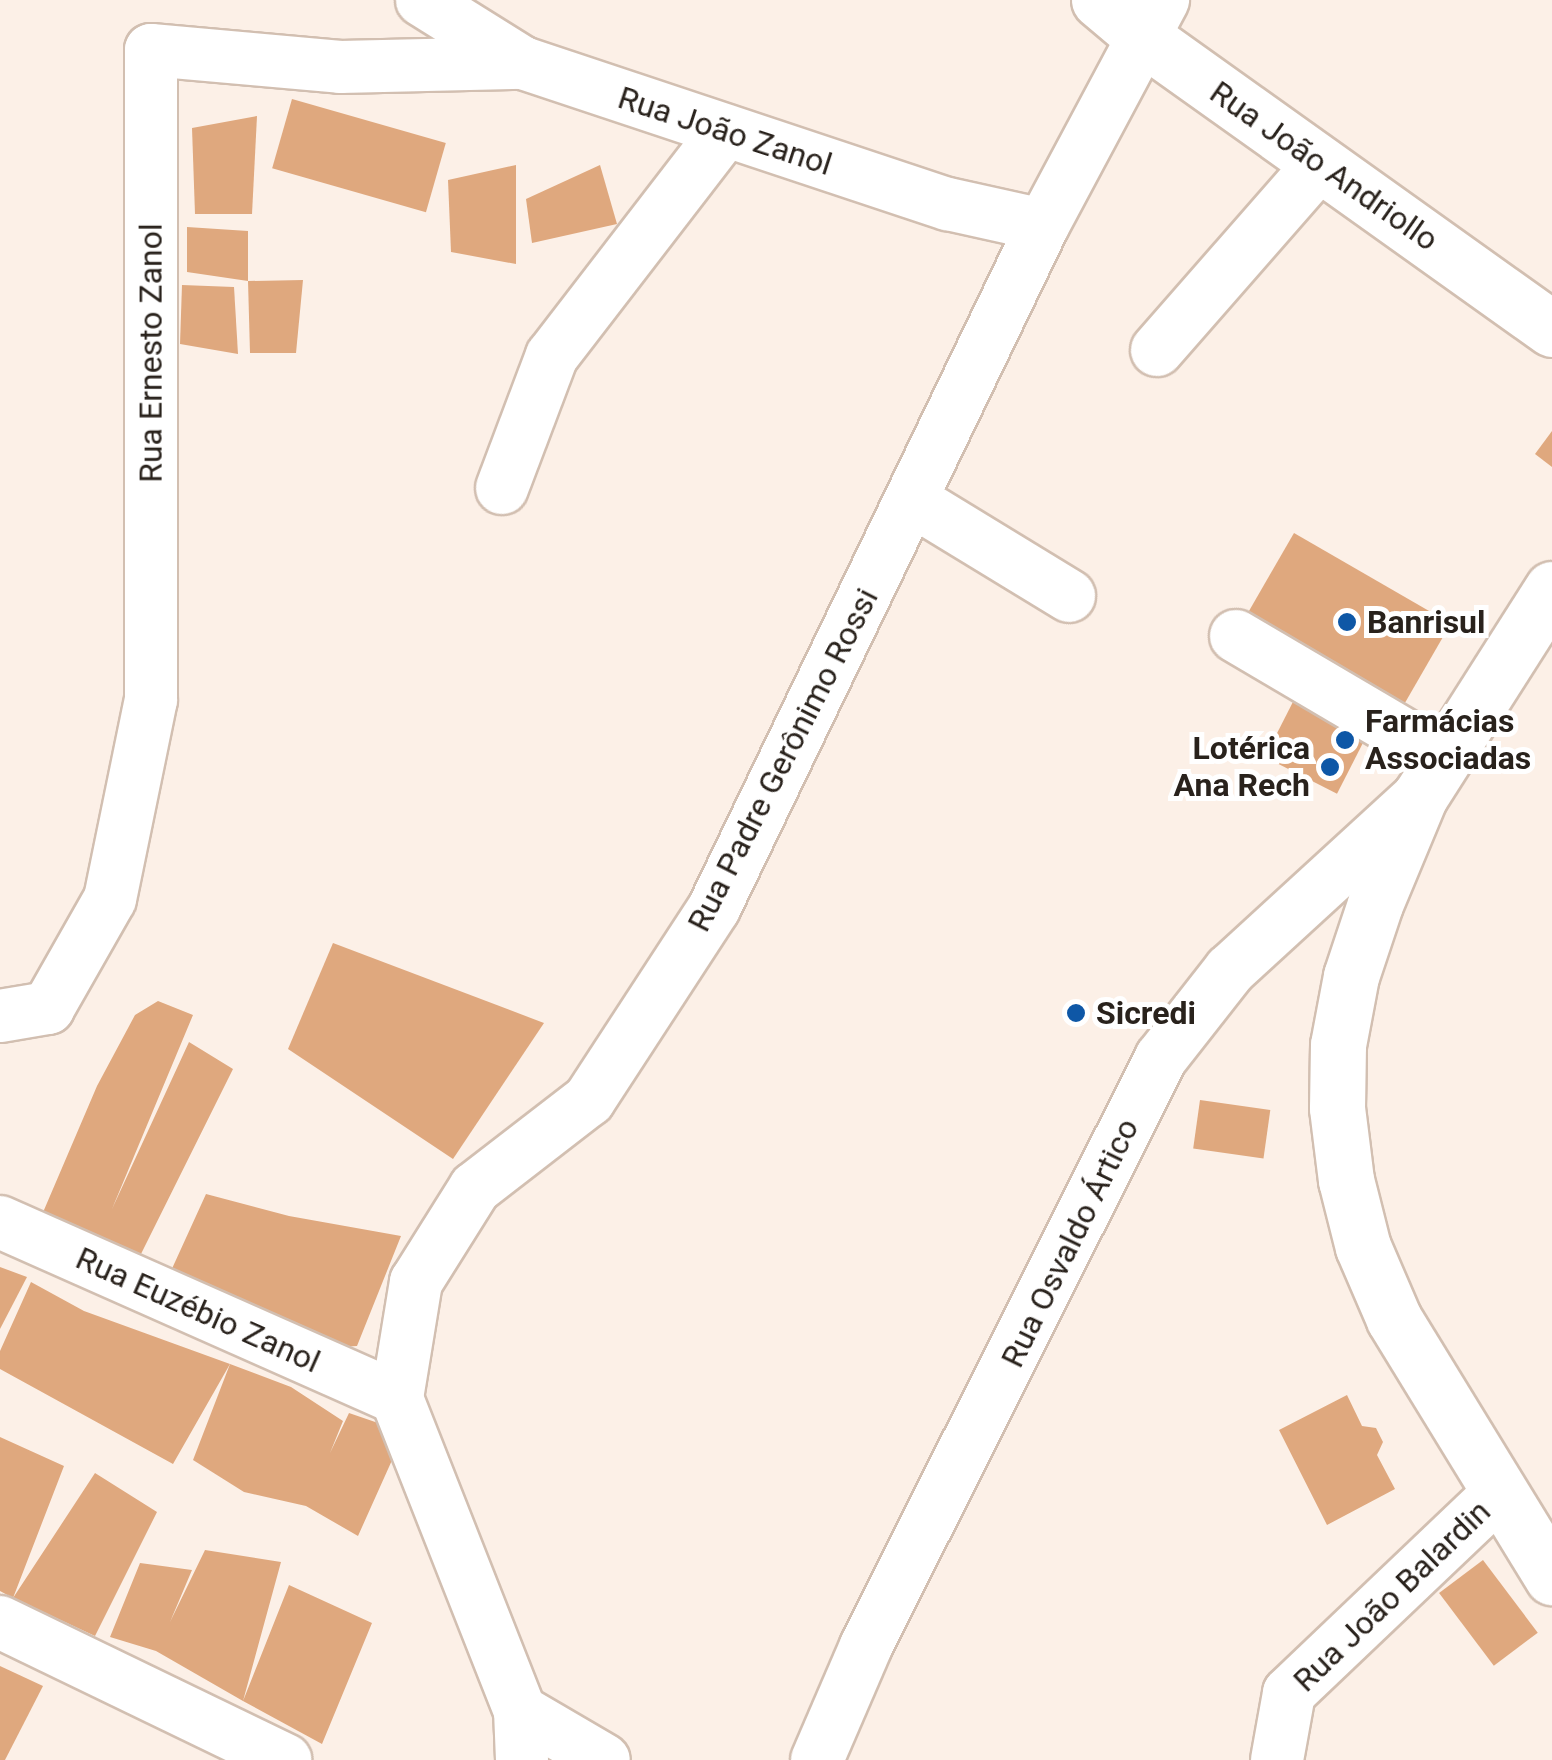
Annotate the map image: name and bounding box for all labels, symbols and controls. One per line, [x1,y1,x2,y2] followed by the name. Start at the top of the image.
[1203,73,1445,259] street label: Rua João Andriollo
[613,78,837,184] street label: Rua João Zanol
[132,223,170,483] street label: Rua Ernesto Zanol
[680,582,886,938] street label: Rua Padre Gerônimo Rossi
[1367,603,1485,641] place label: Banrisul
[1336,611,1358,633] marker: Banrisul
[1365,703,1531,778] place label: Farmácias Associadas
[1334,729,1356,751] marker: Farmácias Associadas
[1174,730,1310,805] place label: Lotérica Ana Rech
[1319,756,1341,778] marker: Lotérica Ana Rech
[1096,994,1196,1032] place label: Sicredi
[1065,1002,1087,1024] marker: Sicredi
[993,1112,1147,1374] street label: Rua Osvaldo Ártico
[70,1239,326,1381] street label: Rua Euzébio Zanol
[1286,1492,1498,1700] street label: Rua João Balardin

